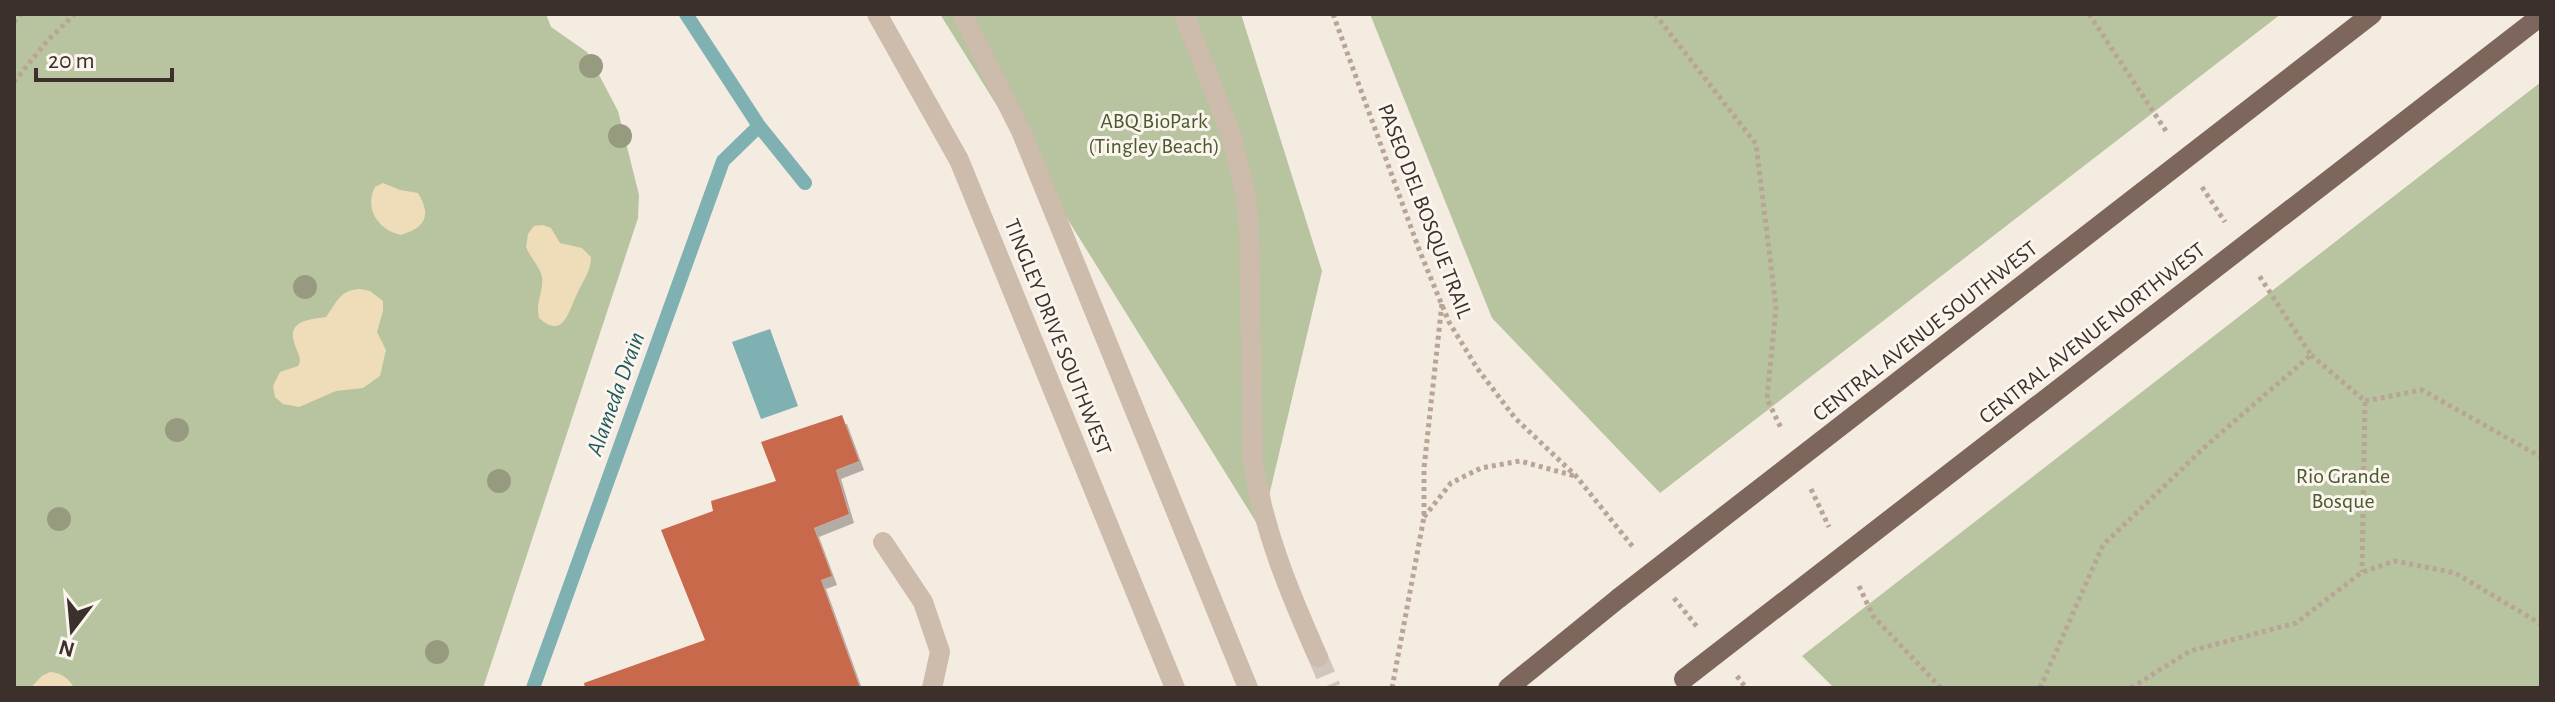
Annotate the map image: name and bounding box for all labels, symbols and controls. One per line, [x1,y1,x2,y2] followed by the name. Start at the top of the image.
[36,32,172,82] scale bar
[48,49,95,73] text: 20 m
[1374,101,1476,322] street label: PASEO DEL BOSQUE TRAIL
[1088,110,1220,157] park label: ABQ BioPark (Tingley Beach)
[1000,216,1116,458] street label: TINGLEY DRIVE SOUTHWEST
[1809,237,2042,425] street label: CENTRAL AVENUE SOUTHWEST
[1975,238,2209,428] street label: CENTRAL AVENUE NORTHWEST
[582,329,649,460] water label: Alameda Drain
[2296,465,2390,512] park label: Rio Grande Bosque
[32,590,112,670] north arrow
[56,636,77,661] text: N

